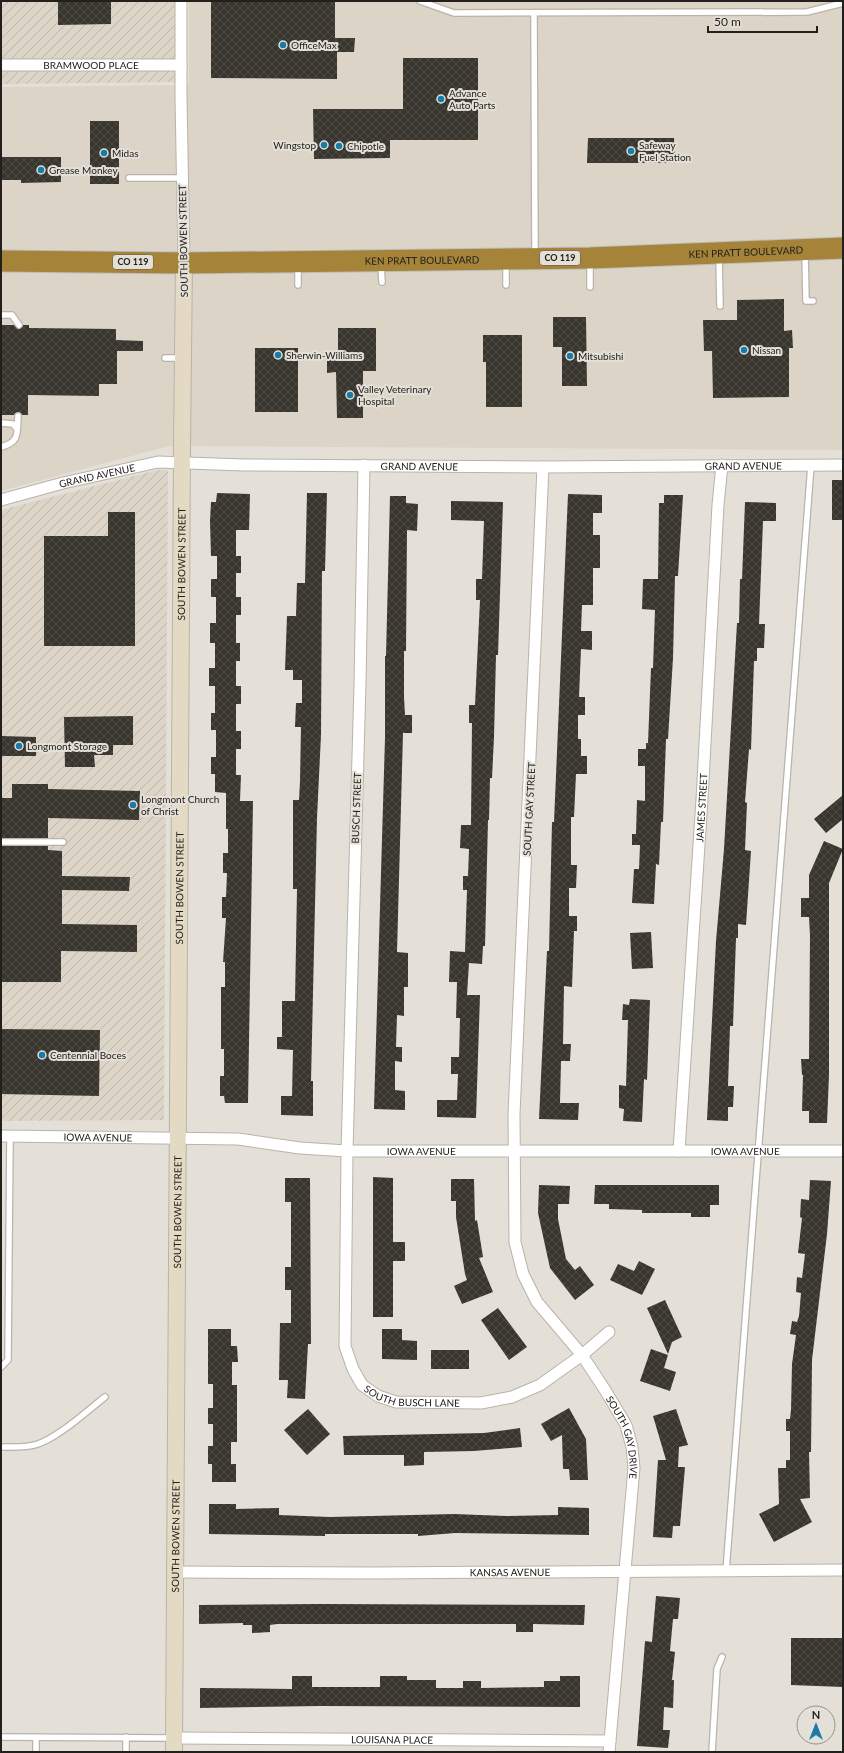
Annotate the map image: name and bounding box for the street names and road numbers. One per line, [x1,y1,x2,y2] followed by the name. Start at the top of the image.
[43,59,139,71] street label: BRAMWOOD PLACE
[176,185,190,297] street label: SOUTH BOWEN STREET
[688,244,804,260] street label: KEN PRATT BOULEVARD
[540,251,580,265] road number: CO 119
[365,253,480,267] street label: KEN PRATT BOULEVARD
[113,255,153,269] road number: CO 119
[705,459,782,472] street label: GRAND AVENUE
[381,460,458,472] street label: GRAND AVENUE
[58,461,136,490] street label: GRAND AVENUE
[175,508,188,620] street label: SOUTH BOWEN STREET
[521,762,537,856] street label: SOUTH GAY STREET
[349,772,363,844] street label: BUSCH STREET
[693,773,709,843] street label: JAMES STREET
[173,832,186,944] street label: SOUTH BOWEN STREET
[63,1131,133,1144] street label: IOWA AVENUE
[387,1145,456,1157] street label: IOWA AVENUE
[711,1145,780,1157] street label: IOWA AVENUE
[171,1156,184,1268] street label: SOUTH BOWEN STREET
[362,1382,460,1409] street label: SOUTH BUSCH LANE
[604,1394,640,1480] street label: SOUTH GAY DRIVE
[169,1480,182,1592] street label: SOUTH BOWEN STREET
[470,1566,550,1578] street label: KANSAS AVENUE
[351,1733,433,1746] street label: LOUISANA PLACE

